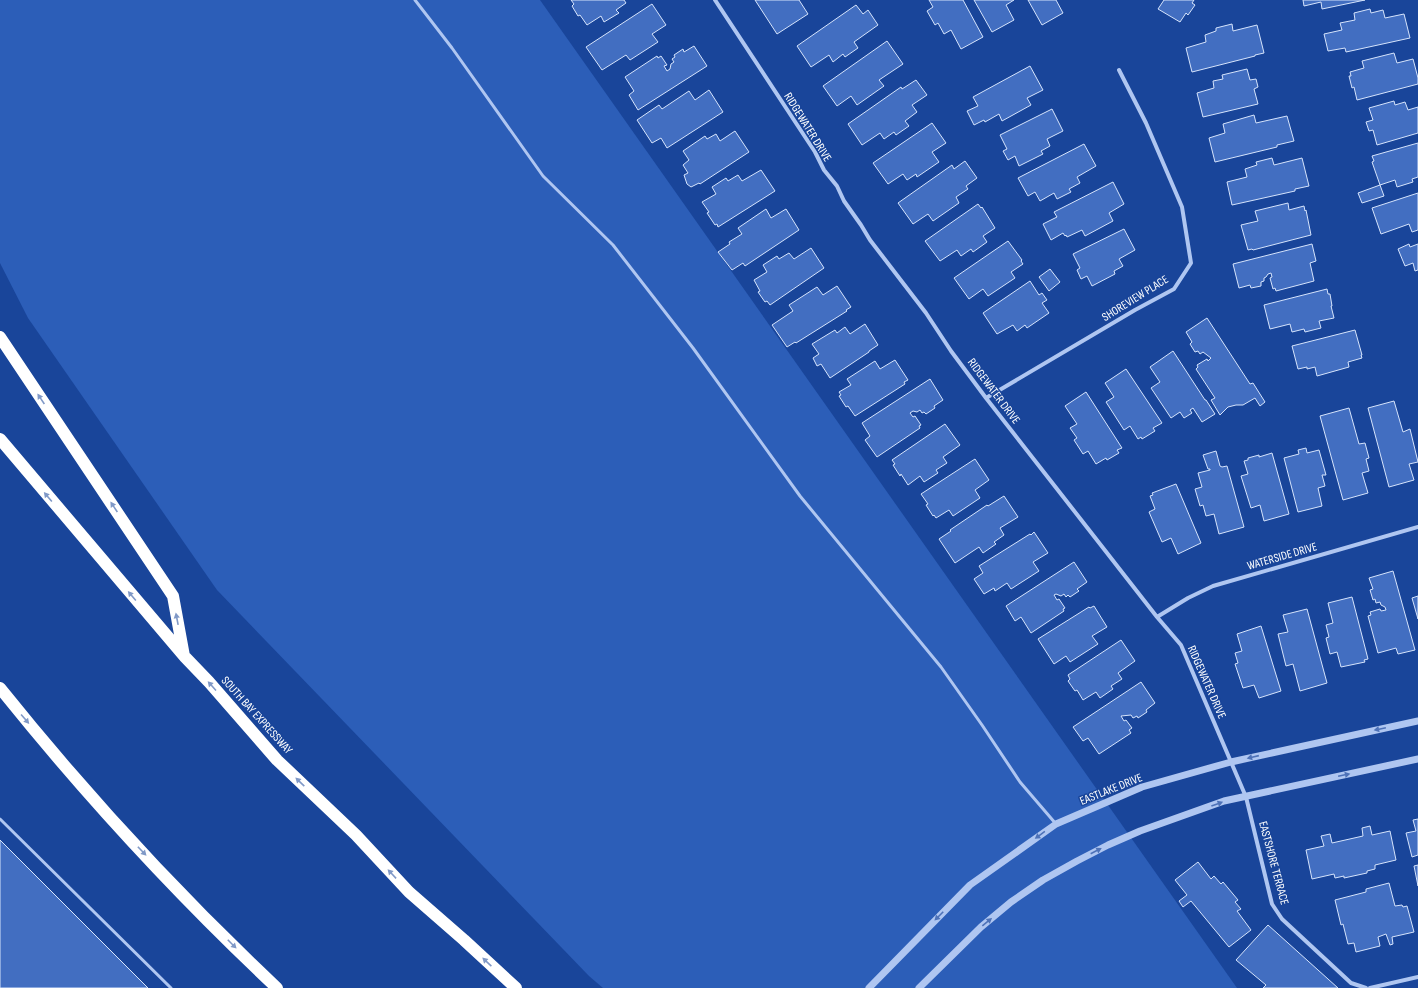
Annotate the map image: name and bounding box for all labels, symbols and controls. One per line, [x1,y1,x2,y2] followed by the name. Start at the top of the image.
[780,90,835,165] street label: RIDGEWATER DRIVE
[1099,272,1171,325] street label: SHOREVIEW PLACE
[964,355,1023,427] street label: RIDGEWATER DRIVE
[37,394,45,405] one-way arrow
[43,491,52,502] one-way arrow
[110,502,117,513] one-way arrow
[1245,539,1319,574] street label: WATERSIDE DRIVE
[128,590,137,601] one-way arrow
[174,613,180,625] one-way arrow
[1184,643,1229,721] street label: RIDGEWATER DRIVE
[218,673,295,757] street label: SOUTH BAY EXPRESSWAY
[208,681,217,691] one-way arrow
[20,713,29,724] one-way arrow
[1374,726,1386,732] one-way arrow
[1247,754,1259,760] one-way arrow
[1078,770,1145,809] street label: EASTLAKE DRIVE
[1337,772,1350,778] one-way arrow
[295,777,305,787] one-way arrow
[1211,801,1223,807] one-way arrow
[1255,820,1292,907] street label: EASTSHORE TERRACE
[1035,831,1045,839] one-way arrow
[137,846,146,856] one-way arrow
[1090,848,1102,854] one-way arrow
[387,869,396,879] one-way arrow
[934,911,944,921] one-way arrow
[982,917,993,926] one-way arrow
[227,939,237,949] one-way arrow
[482,957,493,966] one-way arrow

